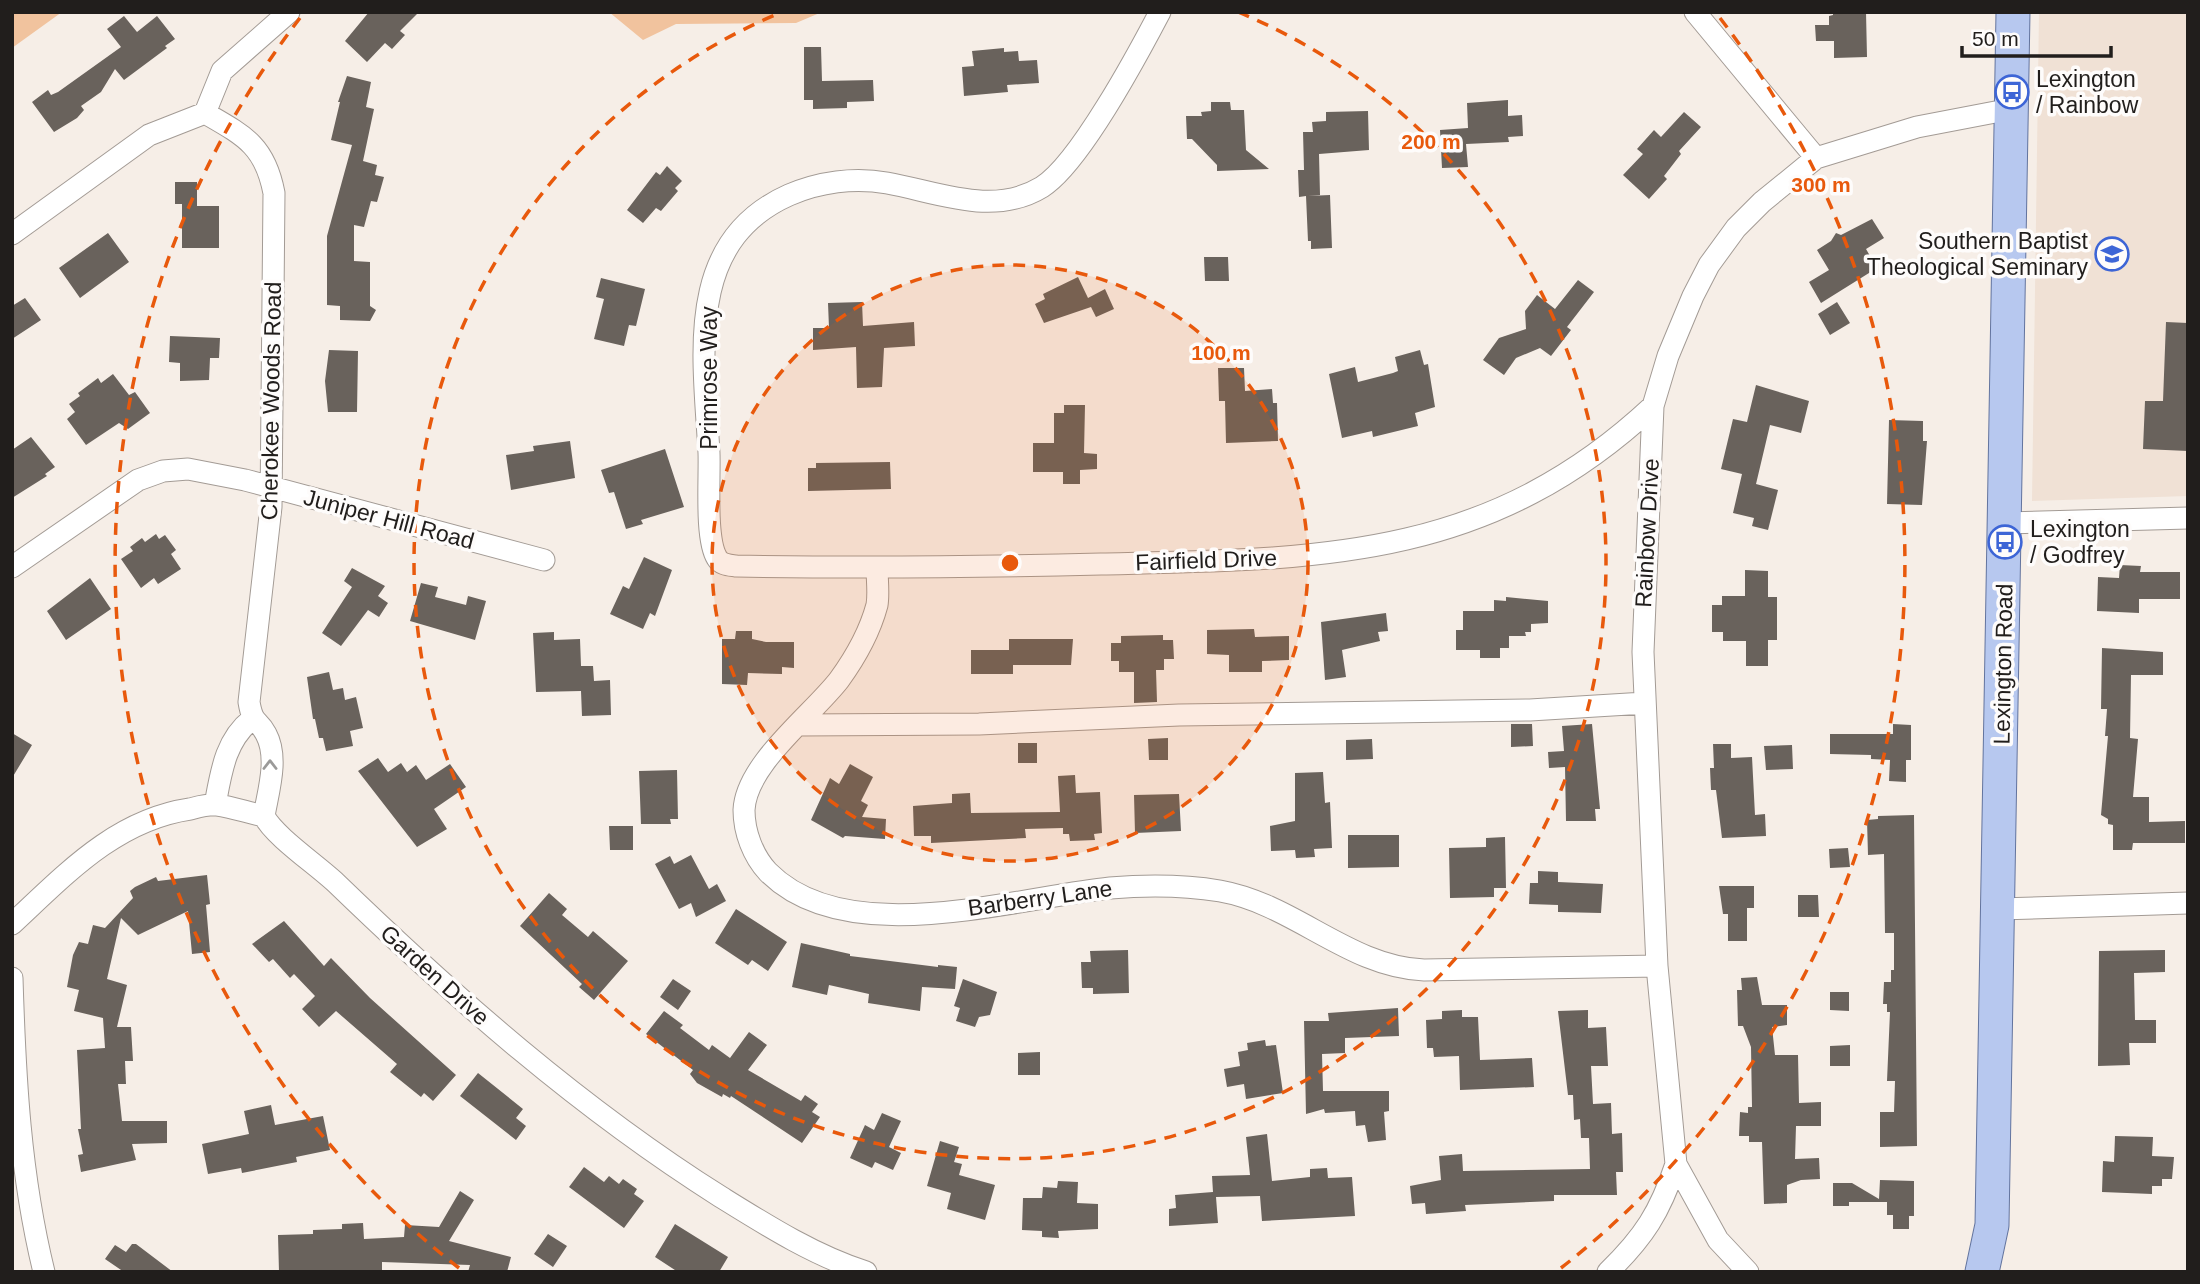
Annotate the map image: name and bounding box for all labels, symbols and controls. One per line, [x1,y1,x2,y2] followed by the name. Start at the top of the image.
[1962,14,2111,58] scale bar
[1972,27,2019,50] text: 50 m
[2036,66,2139,118] place label: Lexington / Rainbow
[1993,73,2031,111] bus stop icon: Lexington / Rainbow
[1401,130,1461,153] text: 200 m
[1791,173,1851,196] text: 300 m
[1867,228,2089,280] place label: Southern Baptist Theological Seminary
[2093,235,2131,273] school or university icon: Southern Baptist Theological Seminary
[256,281,286,521] street label: Cherokee Woods Road
[696,306,722,450] street label: Primrose Way
[1191,341,1251,364] text: 100 m
[1630,458,1664,608] street label: Rainbow Drive
[301,484,477,554] street label: Juniper Hill Road
[2030,516,2130,568] place label: Lexington / Godfrey
[1986,523,2024,561] bus stop icon: Lexington / Godfrey
[1135,545,1277,575] street label: Fairfield Drive
[998,551,1022,575] centre of rings
[1989,583,2017,745] street label: Lexington Road
[263,759,278,770] one-way arrow
[966,875,1114,921] street label: Barberry Lane
[375,920,495,1030] street label: Garden Drive

